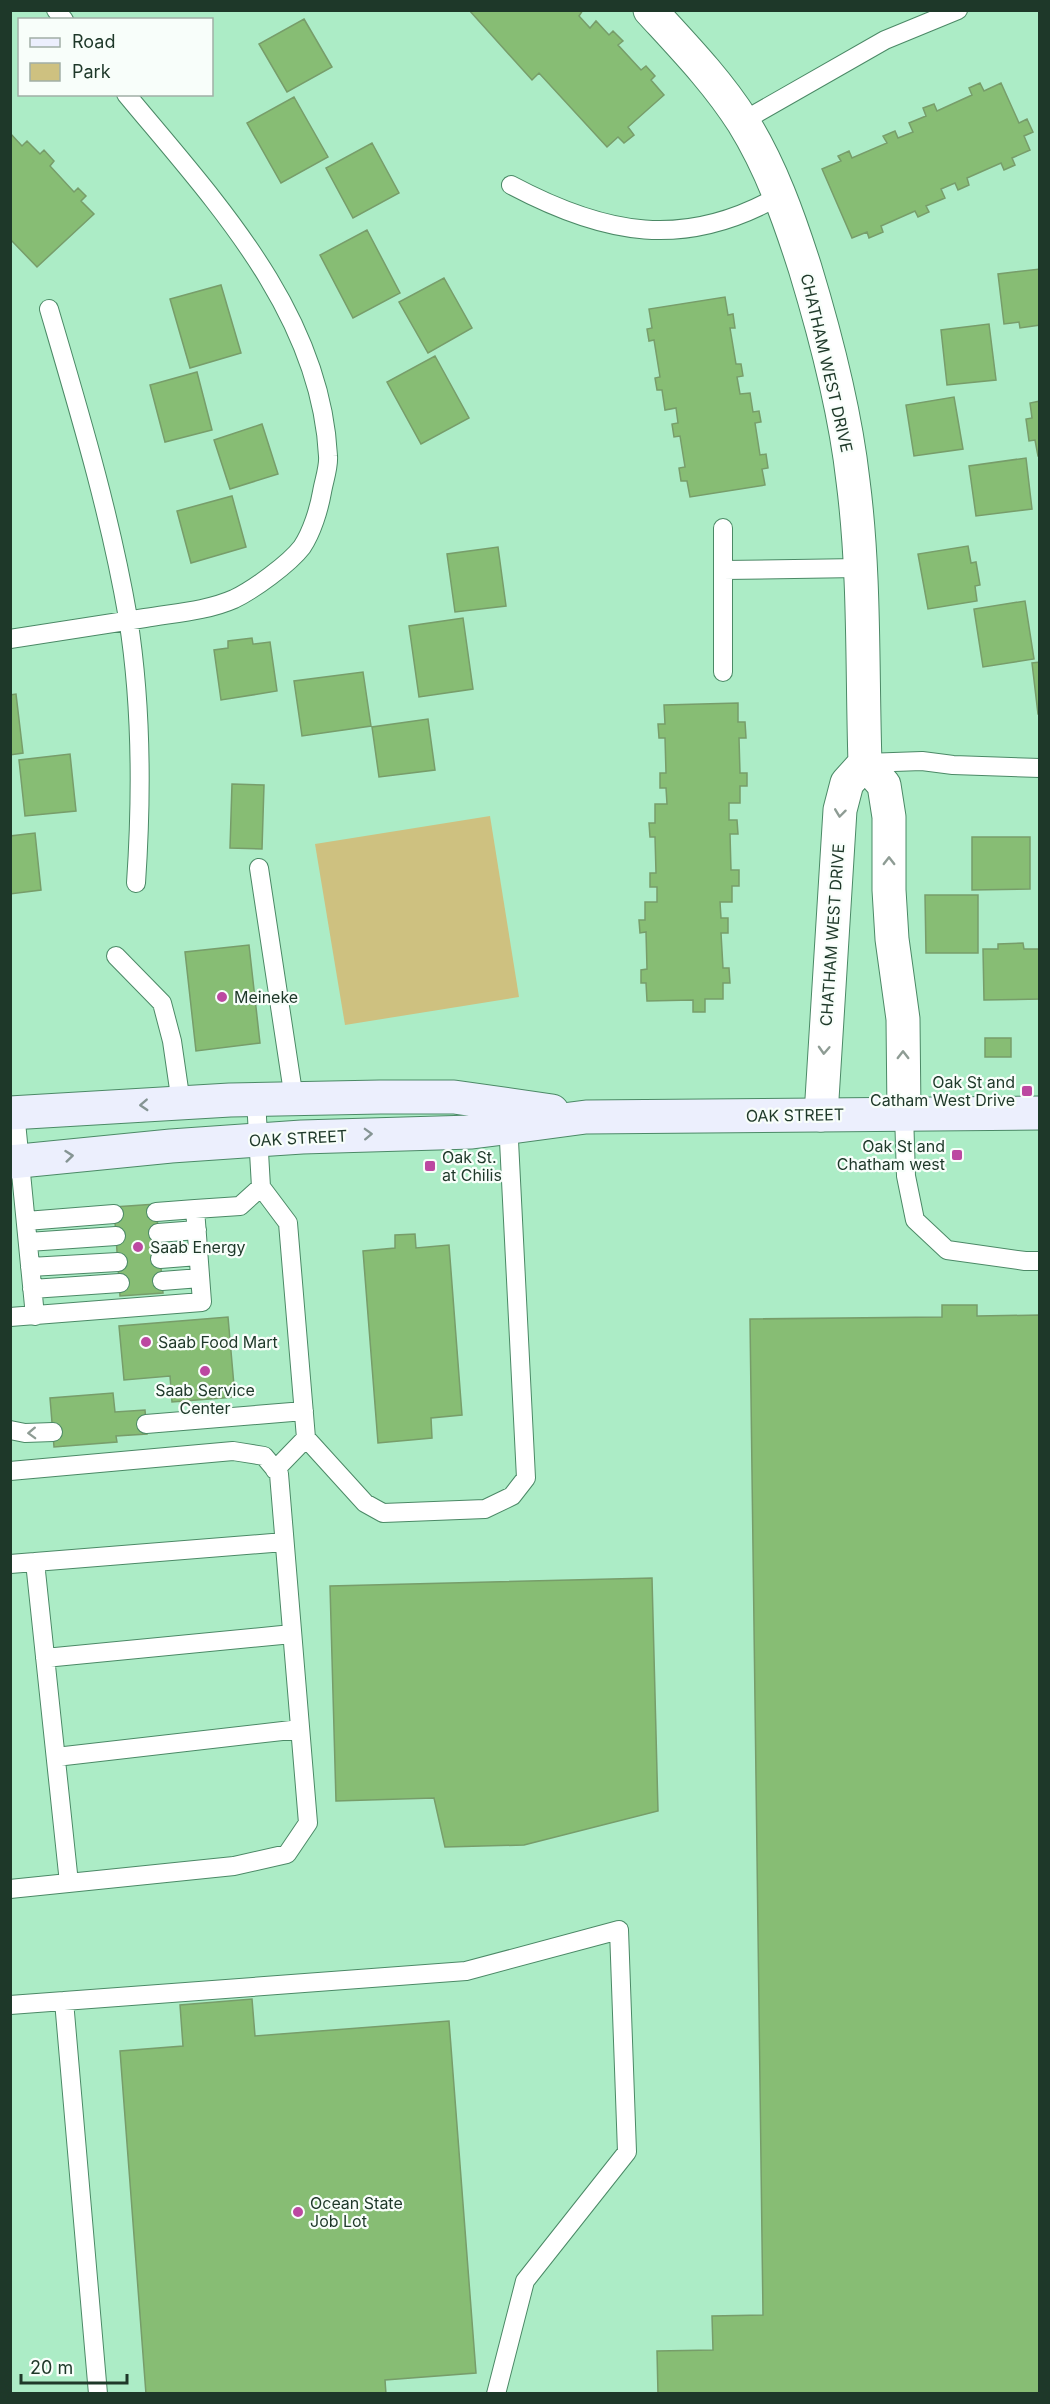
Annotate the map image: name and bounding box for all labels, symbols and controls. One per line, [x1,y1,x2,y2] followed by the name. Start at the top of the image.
[18,18,213,96] legend
[72,31,115,52] text: Road
[72,61,111,82] text: Park
[797,272,857,454] street label: CHATHAM WEST DRIVE
[835,809,847,818] one-way arrow
[816,843,848,1027] street label: CHATHAM WEST DRIVE
[883,857,895,866] one-way arrow
[234,987,298,1007] place label: Meineke
[215,990,229,1004] marker: Meineke
[818,1045,831,1054] one-way arrow
[897,1051,909,1060] one-way arrow
[870,1072,1015,1110] place label: Oak St and Catham West Drive
[1020,1084,1034,1098] marker: Oak St and Catham West Drive
[139,1098,148,1111] one-way arrow
[746,1104,844,1126] street label: OAK STREET
[248,1125,348,1151] street label: OAK STREET
[363,1128,372,1141] one-way arrow
[837,1136,945,1174] place label: Oak St and Chatham west
[442,1147,502,1185] place label: Oak St. at Chilis
[950,1148,964,1162] marker: Oak St and Chatham west
[64,1150,73,1163] one-way arrow
[423,1159,437,1173] marker: Oak St. at Chilis
[150,1237,246,1257] place label: Saab Energy
[131,1240,145,1254] marker: Saab Energy
[158,1332,278,1352] place label: Saab Food Mart
[139,1335,153,1349] marker: Saab Food Mart
[198,1364,212,1378] marker: Saab Service Center
[155,1380,255,1418] place label: Saab Service Center
[27,1426,36,1439] one-way arrow
[310,2193,403,2231] place label: Ocean State Job Lot
[291,2205,305,2219] marker: Ocean State Job Lot
[21,2347,128,2385] scale bar
[30,2357,73,2378] text: 20 m

